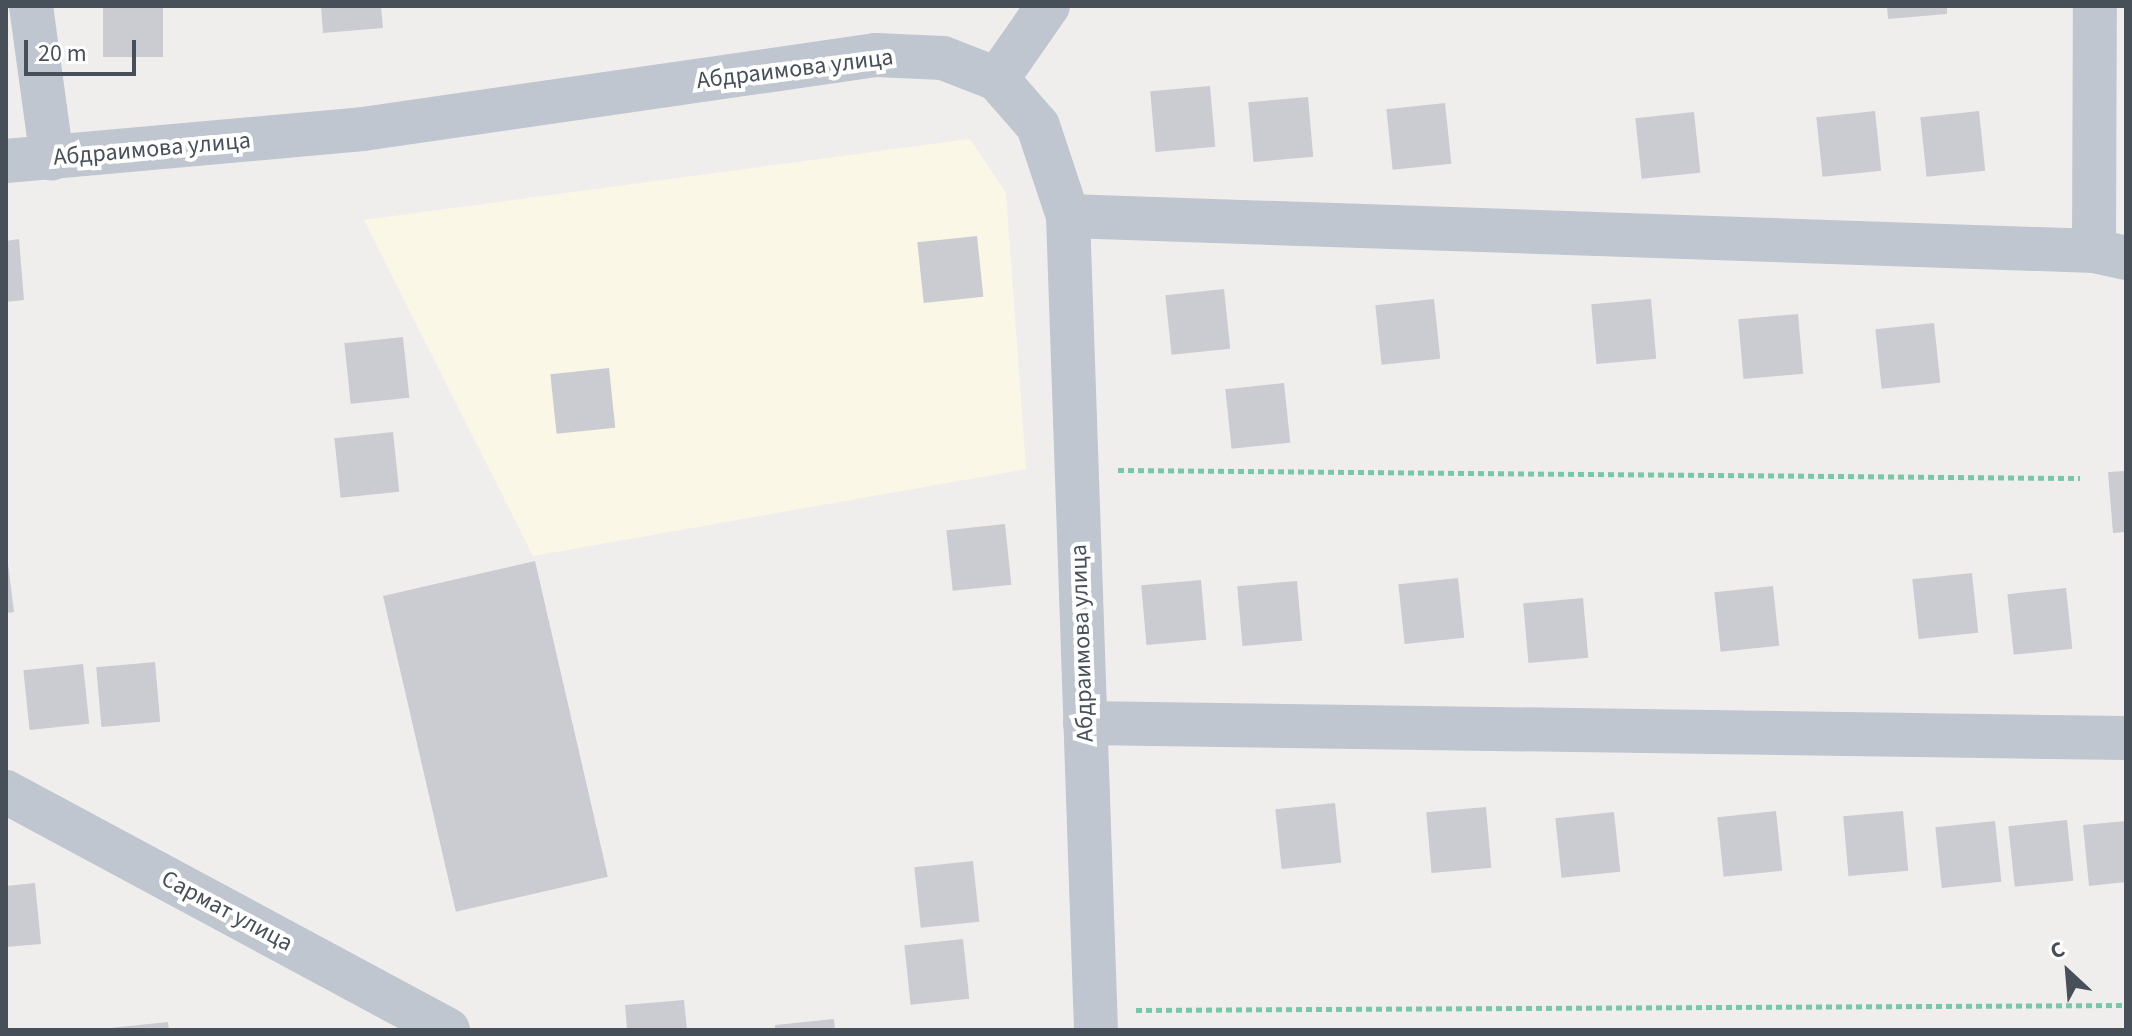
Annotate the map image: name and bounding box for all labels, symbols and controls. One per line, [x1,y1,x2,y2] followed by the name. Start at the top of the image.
[28,24,140,74] scale bar
[38,36,87,71] text: 20 m
[695,43,895,95] street label: Абдраимова улица
[52,126,252,172] street label: Абдраимова улица
[1064,544,1100,742] street label: Абдраимова улица
[156,864,298,958] street label: Сармат улица
[2028,932,2108,1012] north arrow
[2045,933,2070,968] text: С

